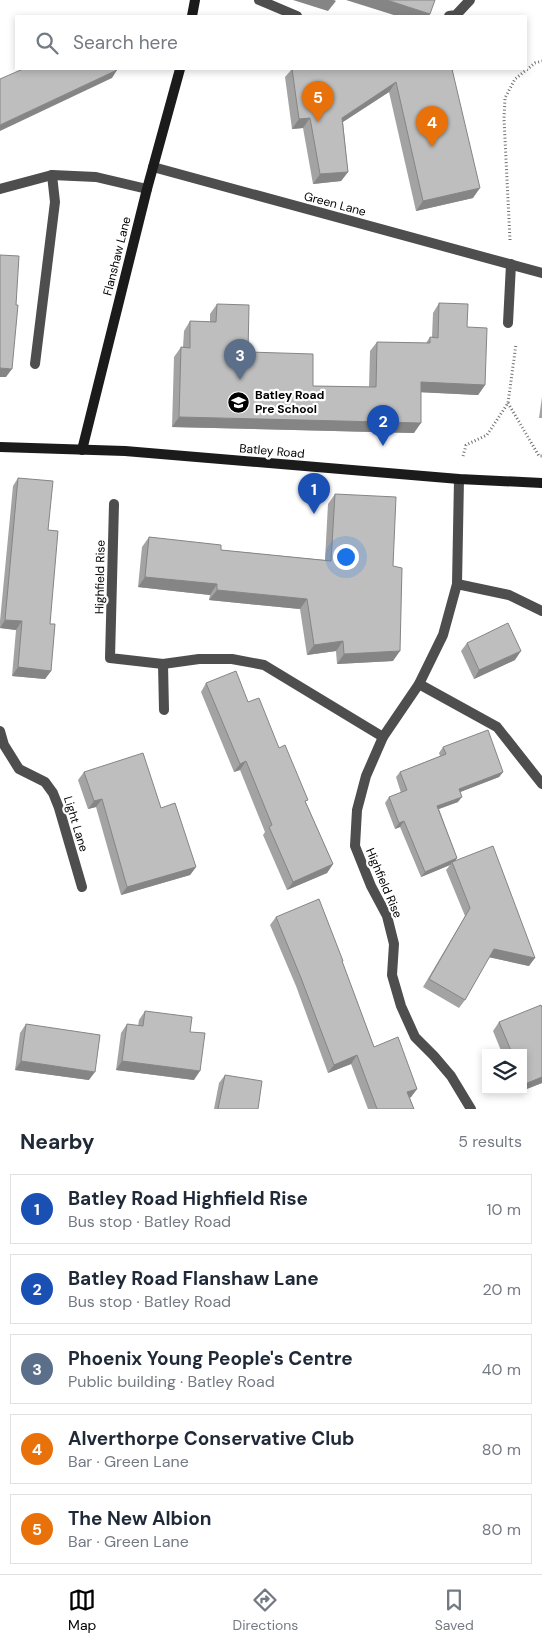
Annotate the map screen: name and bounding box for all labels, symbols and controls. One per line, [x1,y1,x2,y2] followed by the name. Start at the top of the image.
[15,15,527,70] search box
[33,29,61,57] icon: search
[73,30,178,55] text: Search here
[302,81,334,122] pin: 5
[416,106,448,147] pin: 4
[302,188,368,220] street label: Green Lane
[99,215,135,297] street label: Flanshaw Lane
[224,339,256,380] pin: 3
[255,387,325,417] place label: Batley Road Pre School
[227,390,251,414] school or university icon: Batley Road Pre School
[367,405,399,446] pin: 2
[239,440,305,462] street label: Batley Road
[298,473,330,514] pin: 1
[91,539,109,614] street label: Highfield Rise
[333,544,359,570] your location
[60,794,92,854] street label: Light Lane
[362,846,406,921] street label: Highfield Rise
[482,1049,527,1094] map controls
[482,1049,527,1094] button: layers
[20,1128,94,1156] text: Nearby
[458,1131,522,1152] text: 5 results
[68,1186,308,1211] text: Batley Road Highfield Rise
[34,1199,40,1220] text: 1
[487,1199,521,1220] text: 10 m
[68,1211,231,1232] text: Bus stop · Batley Road
[68,1266,319,1291] text: Batley Road Flanshaw Lane
[32,1279,42,1300] text: 2
[482,1279,521,1300] text: 20 m
[68,1291,231,1312] text: Bus stop · Batley Road
[68,1346,353,1371] text: Phoenix Young People's Centre
[32,1359,42,1380] text: 3
[482,1359,521,1380] text: 40 m
[68,1371,275,1392] text: Public building · Batley Road
[68,1426,354,1451] text: Alverthorpe Conservative Club
[32,1439,42,1460] text: 4
[482,1439,521,1460] text: 80 m
[68,1451,189,1472] text: Bar · Green Lane
[68,1506,211,1531] text: The New Albion
[32,1519,42,1540] text: 5
[482,1519,521,1540] text: 80 m
[68,1531,189,1552] text: Bar · Green Lane
[68,1586,96,1634] tab: Map
[233,1586,298,1634] tab: Directions
[435,1586,474,1634] tab: Saved

